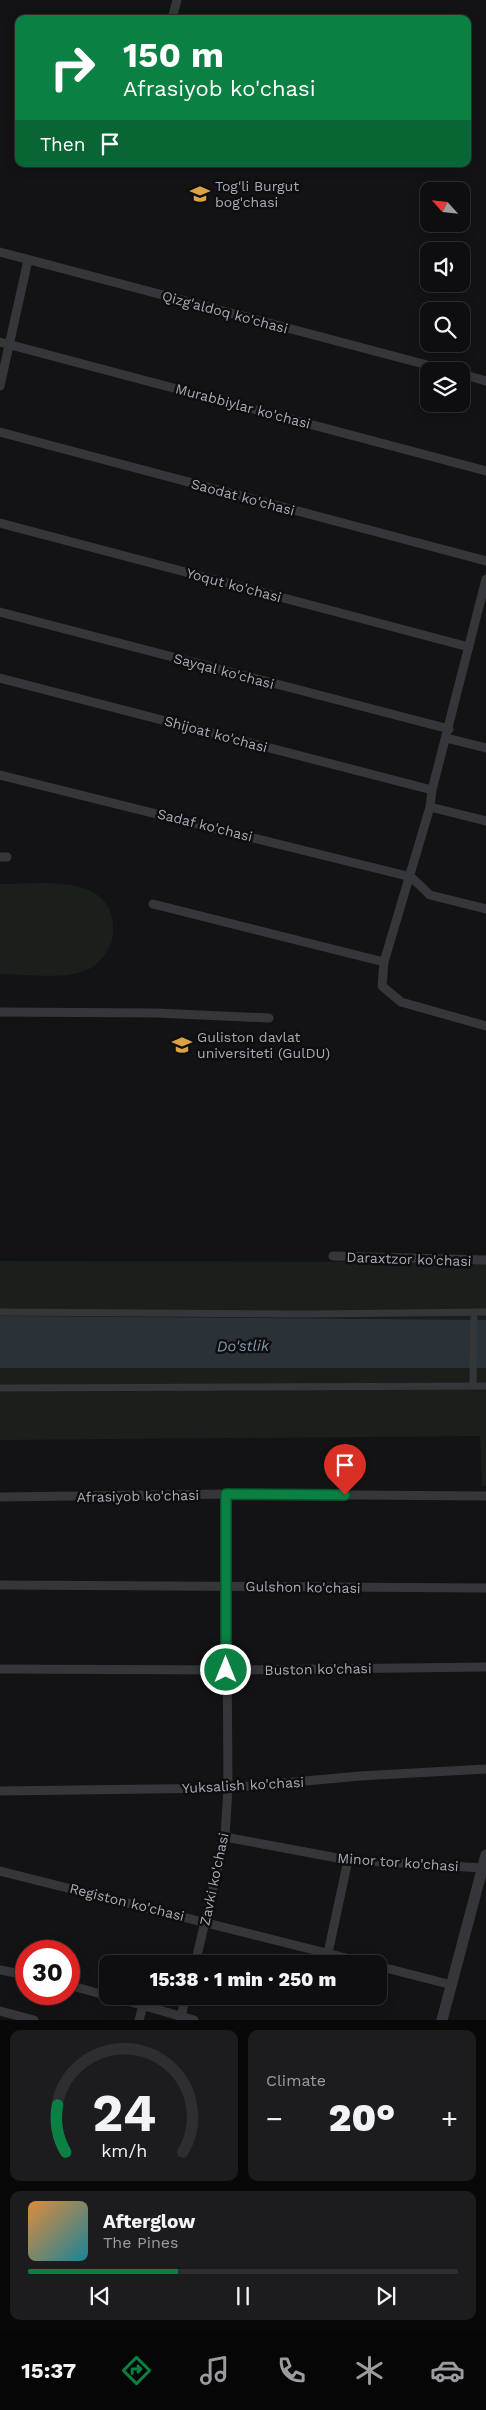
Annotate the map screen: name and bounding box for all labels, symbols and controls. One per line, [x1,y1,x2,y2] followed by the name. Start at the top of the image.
[123,34,224,76] text: 150 m
[40,35,105,100] icon: right
[123,76,315,101] text: Afrasiyob ko'chasi
[96,130,124,158] icon: arrive
[40,133,86,156] text: Then
[215,178,299,210] place label: Tog'li Burgut bog'chasi
[420,182,470,232] north arrow
[420,182,470,412] map controls
[189,183,211,205] school or university icon: Tog'li Burgut bog'chasi
[420,242,470,292] button: sound
[160,288,290,336] street label: Qizg'aldoq ko'chasi
[420,302,470,352] button: search
[420,362,470,412] button: layers
[174,380,312,432] street label: Murabbiylar ko'chasi
[189,475,297,519] street label: Saodat ko'chasi
[185,565,283,605] street label: Yoqut ko'chasi
[172,650,276,692] street label: Sayqal ko'chasi
[163,713,269,755] street label: Shijoat ko'chasi
[156,805,254,845] street label: Sadaf ko'chasi
[197,1029,330,1061] place label: Guliston davlat universiteti (GulDU)
[171,1034,193,1056] school or university icon: Guliston davlat universiteti (GulDU)
[346,1249,472,1269] street label: Daraxtzor ko'chasi
[217,1337,270,1355] water label: Do'stlik
[324,1444,366,1495] pin
[331,1451,359,1479] icon: arrive
[77,1487,199,1505] street label: Afrasiyob ko'chasi
[245,1578,361,1596] street label: Gulshon ko'chasi
[199,1643,251,1695] position arrow
[264,1660,372,1678] street label: Buston ko'chasi
[182,1774,304,1796] street label: Yuksalish ko'chasi
[196,1831,232,1927] street label: Zavki ko'chasi
[337,1850,459,1874] street label: Minor tor ko'chasi
[68,1880,186,1924] street label: Registon ko'chasi
[15,1940,80,2005] speed limit sign: 30
[150,1968,336,1991] text: 15:38 · 1 min · 250 m
[266,2071,326,2090] text: Climate
[92,2083,156,2144] text: 24
[329,2096,395,2140] text: 20°
[266,2102,283,2135] text: −
[441,2102,458,2135] text: +
[101,2140,147,2161] text: km/h
[103,2210,195,2233] text: Afterglow
[103,2233,179,2252] text: The Pines
[86,2282,114,2310] icon: previous
[229,2282,257,2310] icon: pause
[372,2282,400,2310] icon: next
[119,2353,154,2388] icon: directions
[197,2353,232,2388] icon: music
[274,2353,309,2388] icon: phone
[352,2353,387,2388] icon: climate
[430,2353,465,2388] icon: car
[21,2358,76,2383] text: 15:37

